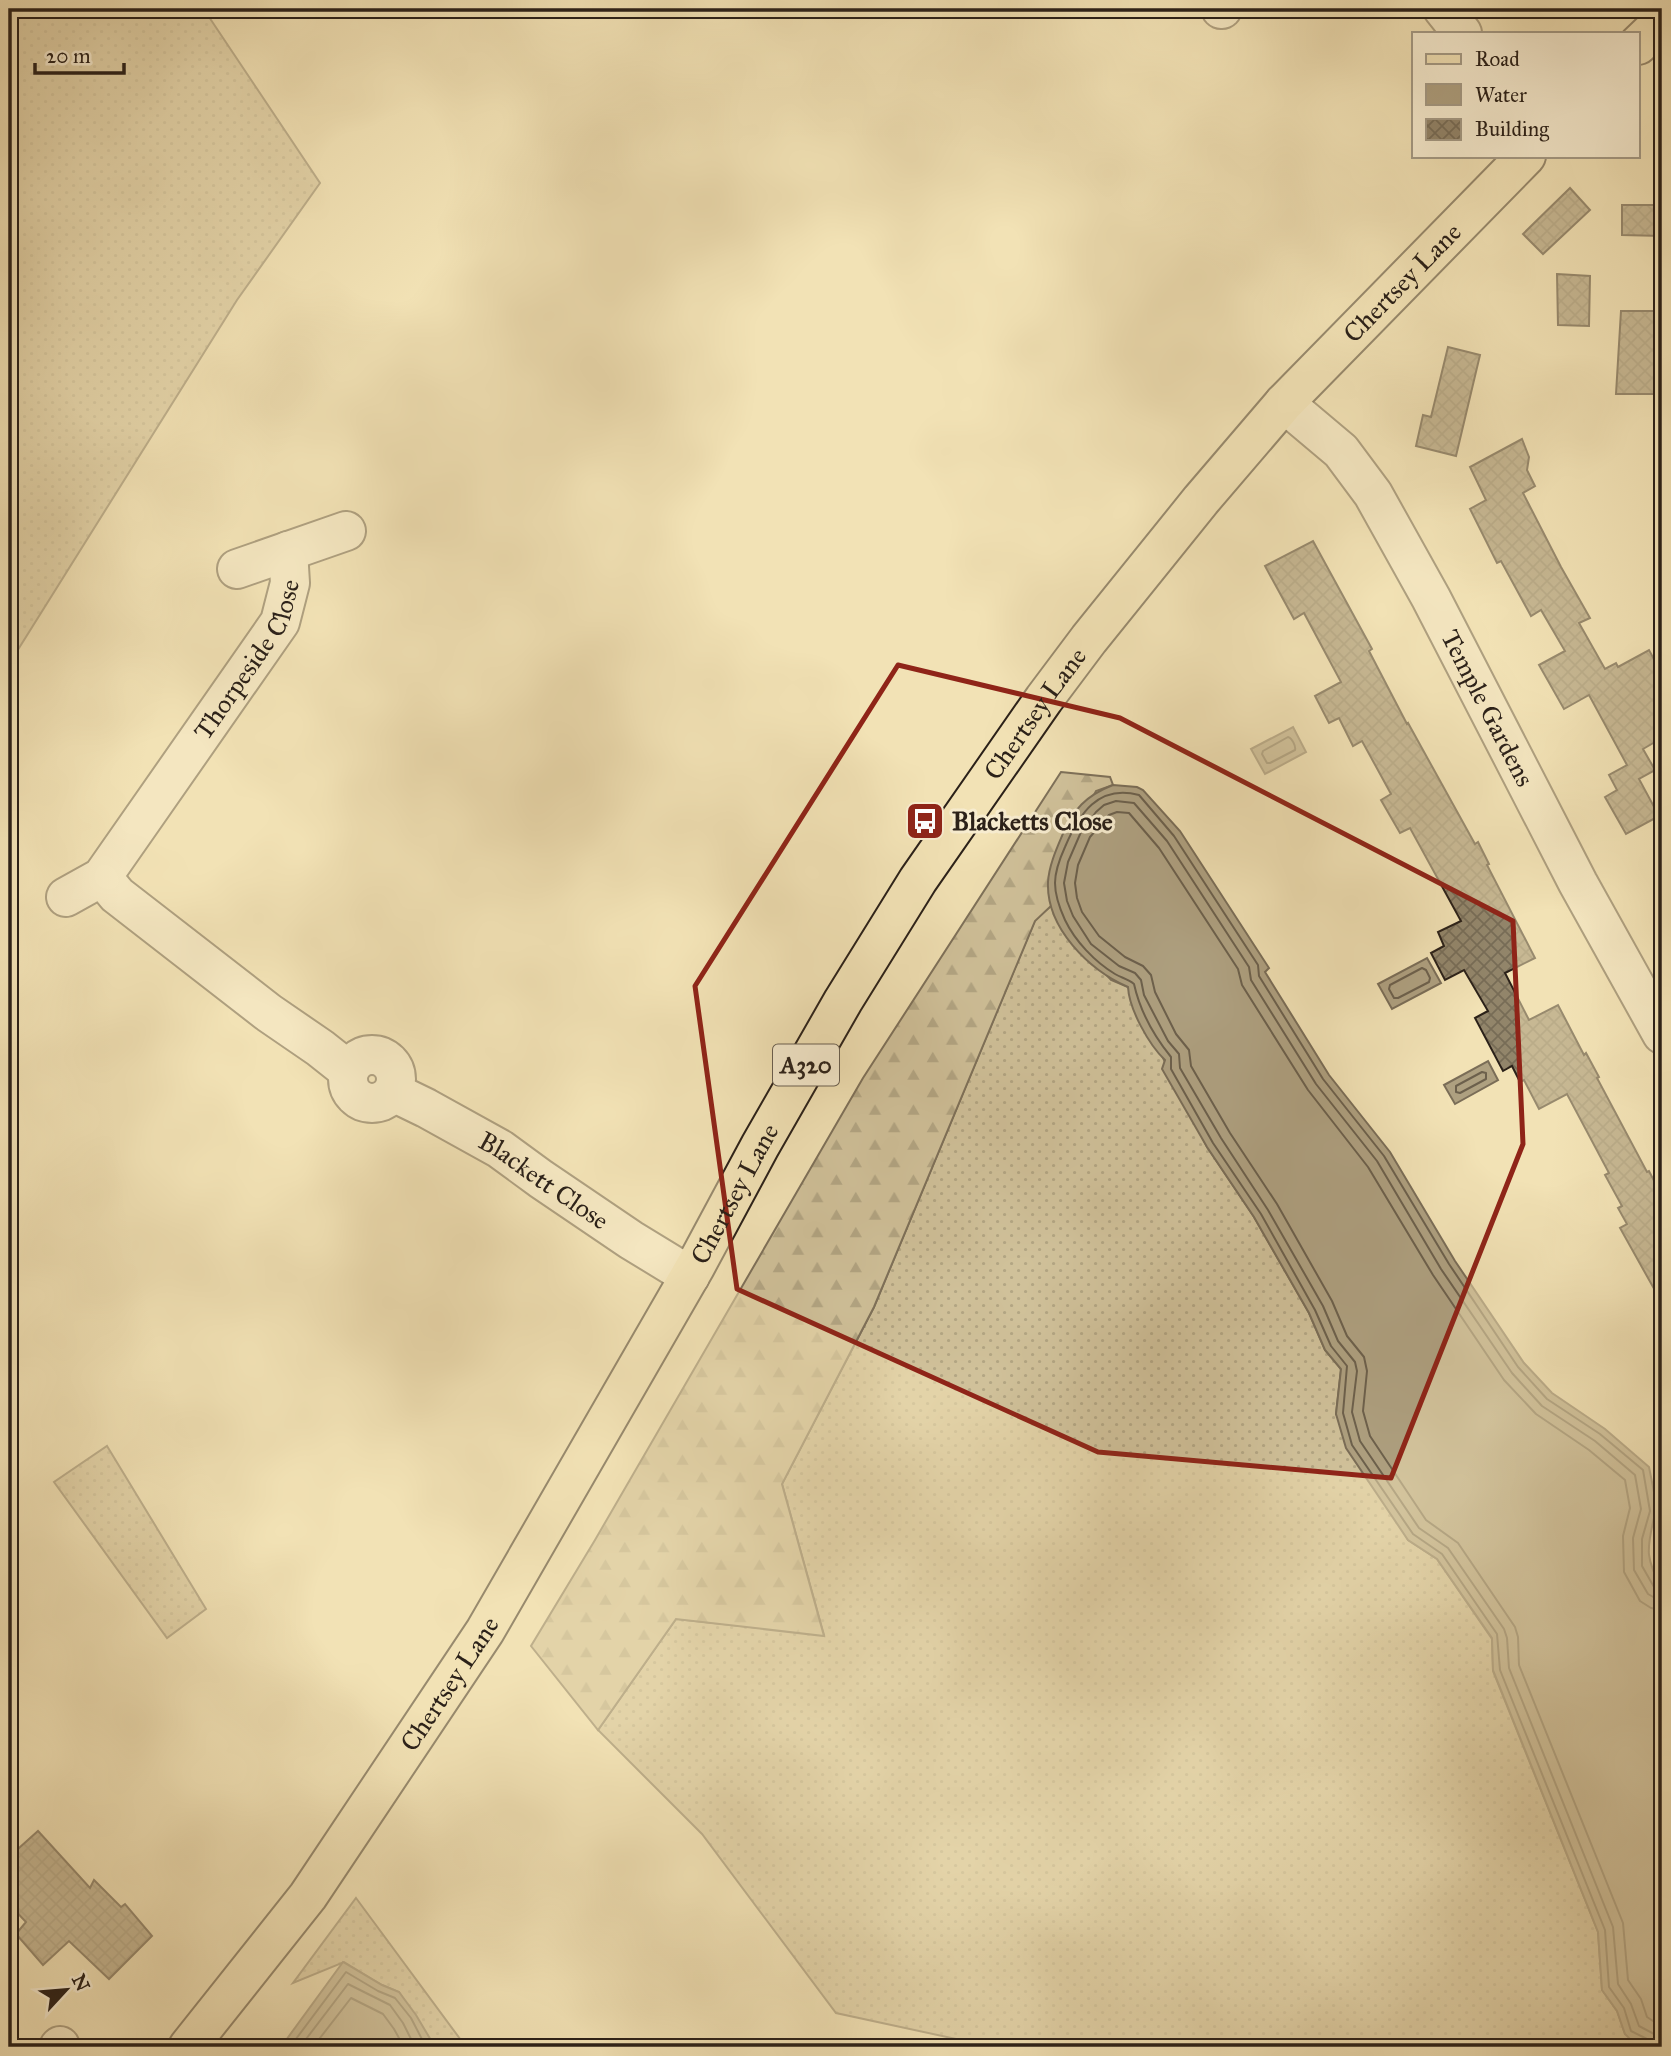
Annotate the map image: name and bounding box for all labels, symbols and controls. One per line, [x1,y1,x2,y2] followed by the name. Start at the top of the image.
[35,32,124,76] scale bar
[1412,32,1640,158] legend
[46,43,91,69] text: 20 m
[1475,46,1520,72] text: Road
[1475,82,1527,108] text: Water
[1475,116,1549,142] text: Building
[1336,216,1468,349] street label: Chertsey Lane
[187,576,306,746] street label: Thorpeside Close
[1434,624,1541,792] street label: Temple Gardens
[977,641,1093,786] street label: Chertsey Lane
[904,800,946,842] bus stop icon: Blacketts Close
[952,805,1113,837] place label: Blacketts Close
[773,1044,839,1086] road number: A320
[684,1118,786,1270] street label: Chertsey Lane
[473,1124,615,1236] street label: Blackett Close
[393,1611,506,1757] street label: Chertsey Lane
[32,1954,102,2024] north arrow
[67,1970,95,1995] text: N

